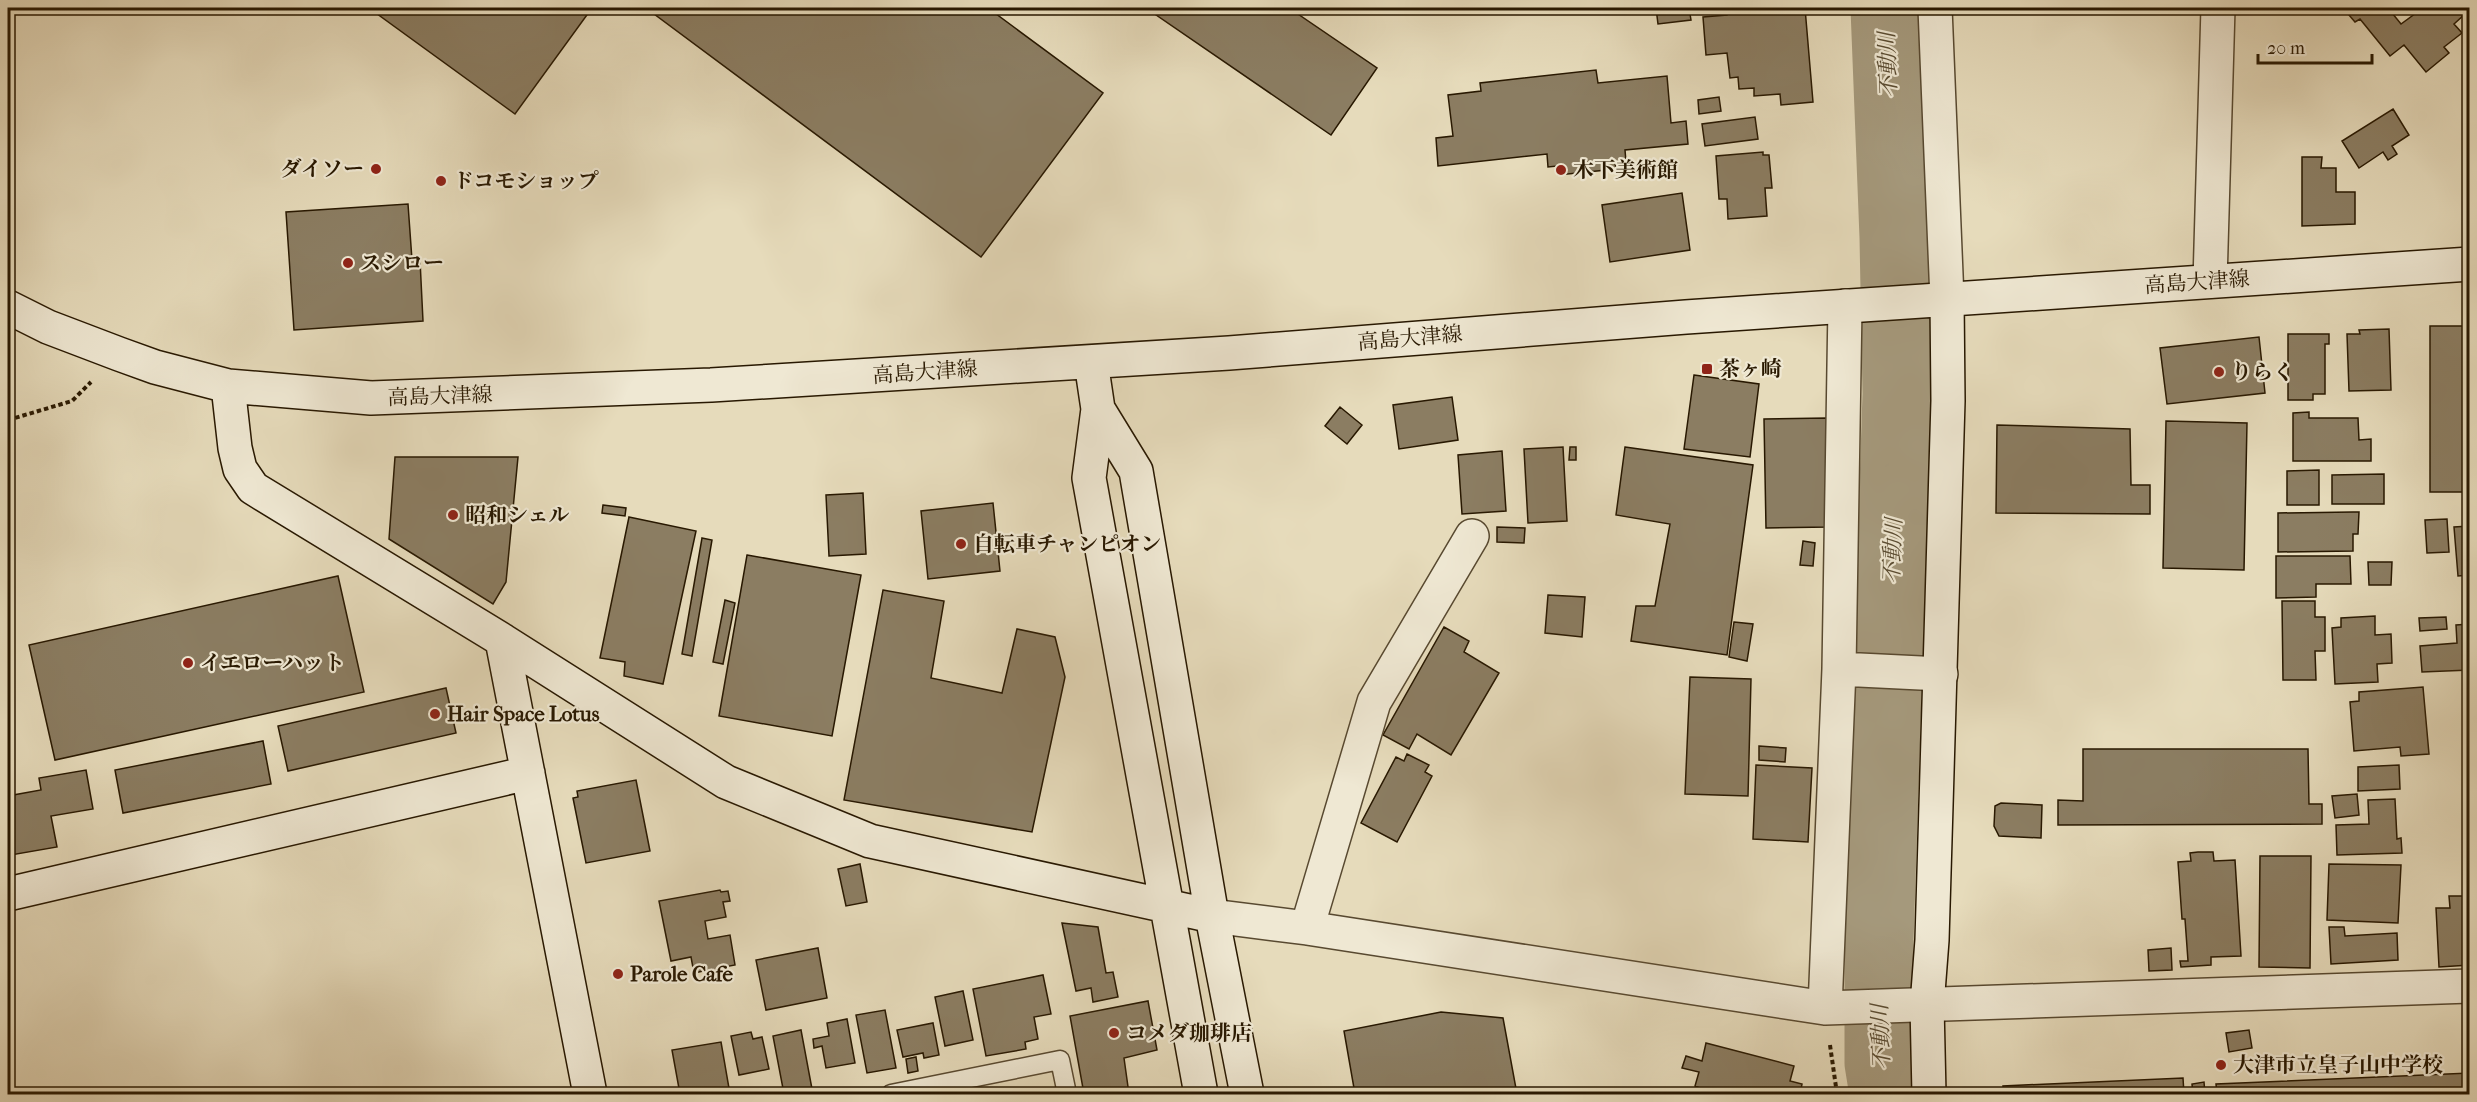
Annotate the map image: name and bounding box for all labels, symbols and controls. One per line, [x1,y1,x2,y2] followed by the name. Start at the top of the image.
[2258,27,2372,65] scale bar
[1874,30,1902,98] water label: 不動川
[2267,38,2305,59] text: 20 m
[280,157,364,181] place label: ダイソー
[1573,158,1678,182] place label: 木下美術館
[369,162,383,176] marker: ダイソー
[1554,163,1568,177] marker: 木下美術館
[453,169,599,193] place label: ドコモショップ
[434,174,448,188] marker: ドコモショップ
[360,251,444,275] place label: スシロー
[341,256,355,270] marker: スシロー
[2144,266,2250,298] street label: 高島大津線
[1357,321,1463,355] street label: 高島大津線
[872,356,978,388] street label: 高島大津線
[1719,357,1782,381] place label: 茶ヶ崎
[2231,360,2294,384] place label: りらく
[1700,362,1714,376] marker: 茶ヶ崎
[2212,365,2226,379] marker: りらく
[387,382,493,410] street label: 高島大津線
[465,503,570,527] place label: 昭和シェル
[446,508,460,522] marker: 昭和シェル
[1879,516,1907,584] water label: 不動川
[973,532,1161,556] place label: 自転車チャンピオン
[954,537,968,551] marker: 自転車チャンピオン
[200,651,345,675] place label: イエローハット
[181,656,195,670] marker: イエローハット
[447,702,600,726] place label: Hair Space Lotus
[428,707,442,721] marker: Hair Space Lotus
[630,962,733,986] place label: Parole Cafe
[611,967,625,981] marker: Parole Cafe
[1867,1002,1895,1070] water label: 不動川
[1126,1021,1252,1045] place label: コメダ珈琲店
[1107,1026,1121,1040] marker: コメダ珈琲店
[2233,1053,2443,1077] place label: 大津市立皇子山中学校
[2214,1058,2228,1072] marker: 大津市立皇子山中学校

